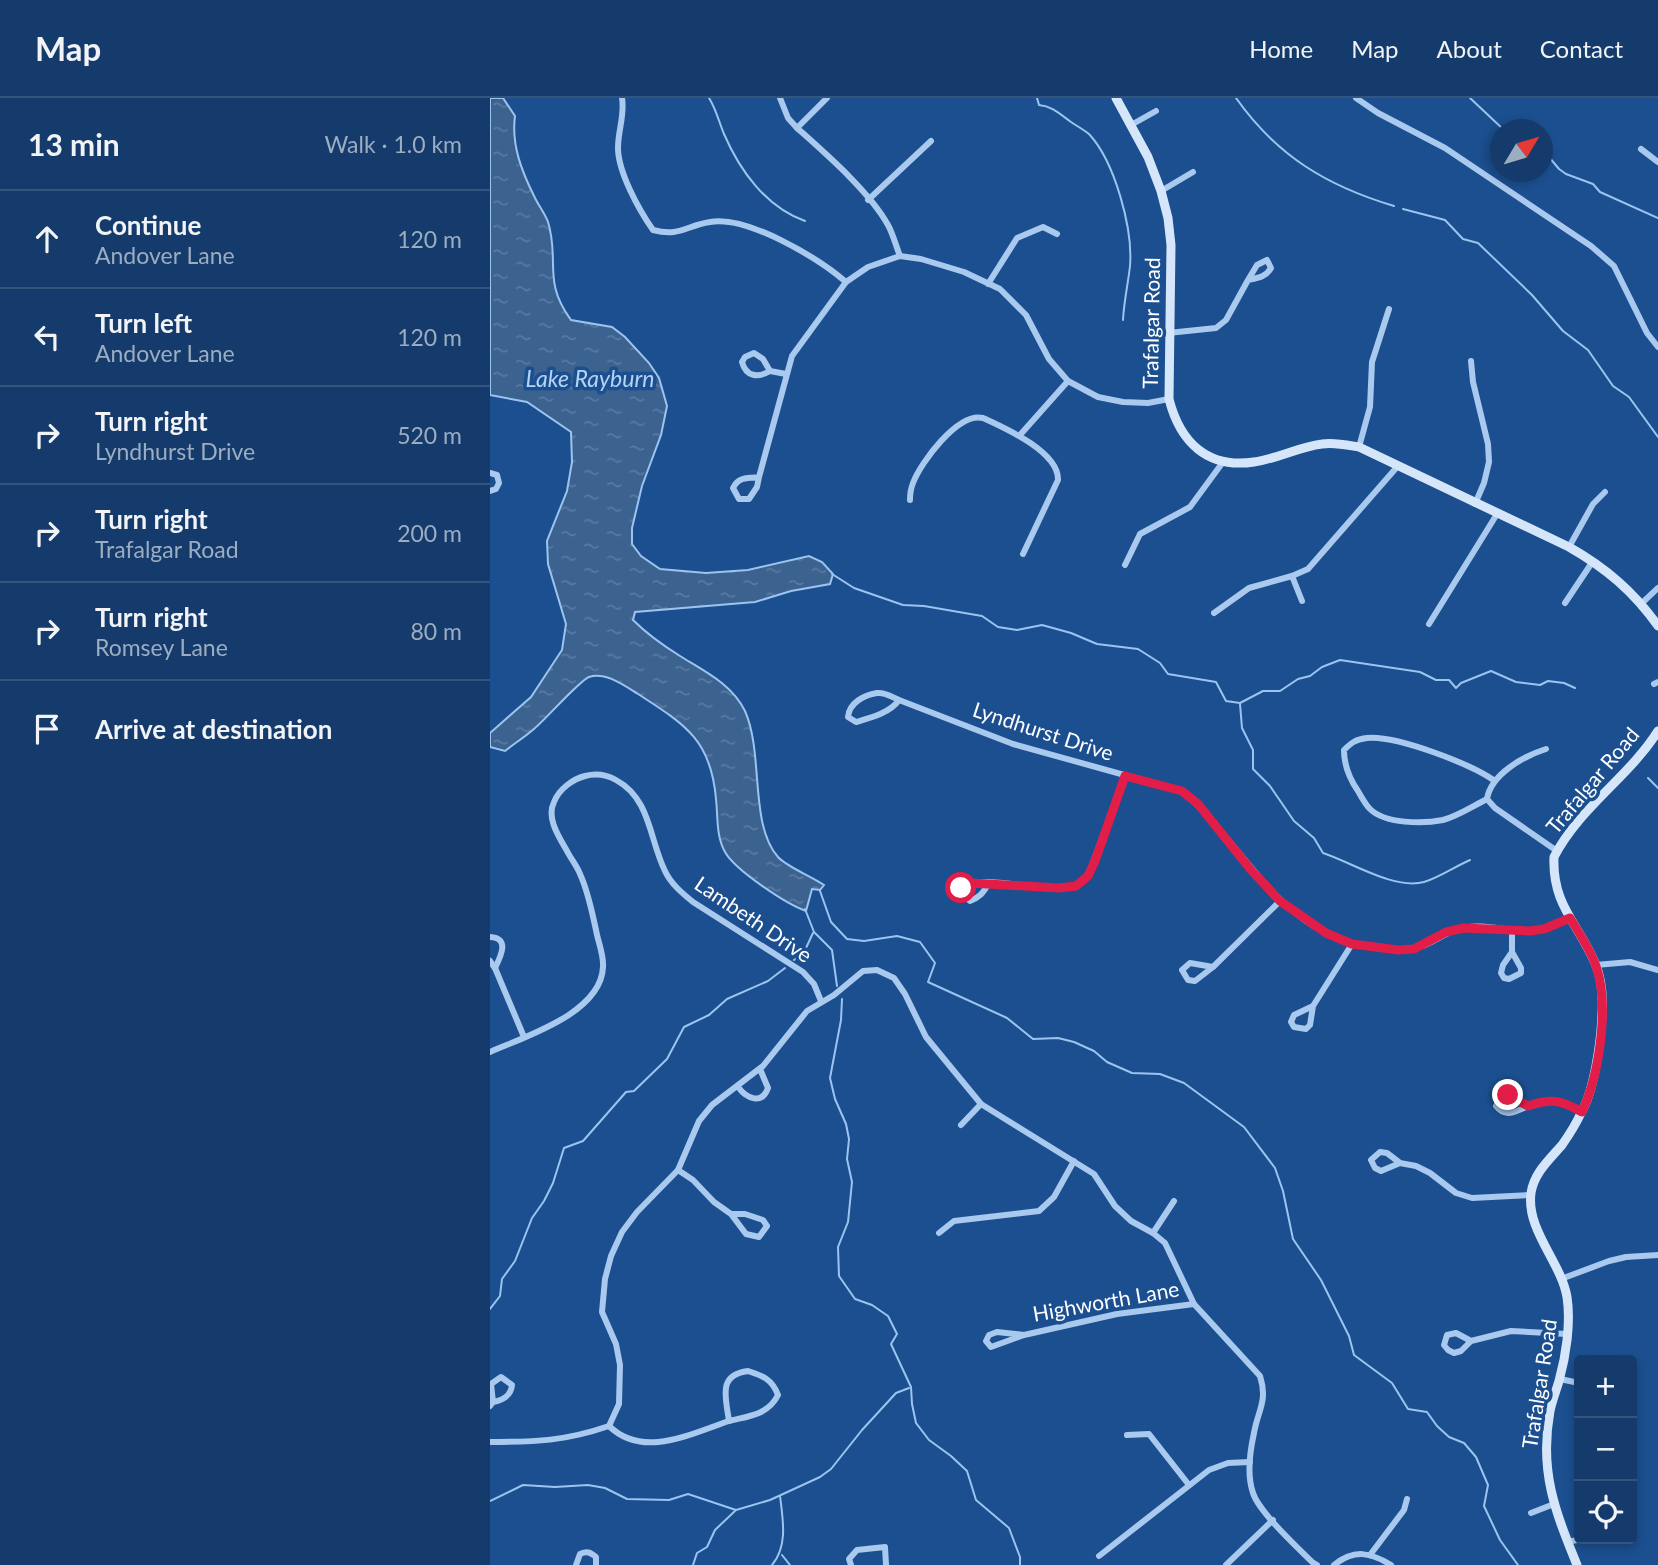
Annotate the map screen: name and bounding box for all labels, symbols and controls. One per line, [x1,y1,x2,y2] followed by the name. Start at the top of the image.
[35,28,101,68] text: Map
[1249,34,1313,63] text: Home
[1351,34,1399,63] text: Map
[1437,34,1502,63] text: About
[1540,34,1623,63] text: Contact
[1490,119,1553,182] north arrow
[28,126,120,162] text: 13 min
[325,130,462,158] text: Walk · 1.0 km
[95,209,201,241] text: Continue
[28,220,66,258] icon: ahead
[397,225,462,253] text: 120 m
[95,241,235,269] text: Andover Lane
[1137,257,1164,389] street label: Trafalgar Road
[95,307,192,339] text: Turn left
[28,318,66,356] icon: left
[397,323,462,351] text: 120 m
[95,339,235,367] text: Andover Lane
[526,364,655,392] water label: Lake Rayburn
[95,405,208,437] text: Turn right
[28,416,66,454] icon: right
[397,421,462,449] text: 520 m
[95,437,255,465] text: Lyndhurst Drive
[95,503,208,535] text: Turn right
[28,514,66,552] icon: right
[397,519,462,547] text: 200 m
[95,535,239,563] text: Trafalgar Road
[95,601,208,633] text: Turn right
[28,612,66,650] icon: right
[411,617,462,645] text: 80 m
[95,633,228,661] text: Romsey Lane
[970,696,1117,765] street label: Lyndhurst Drive
[28,710,66,748] icon: arrive
[95,713,332,745] text: Arrive at destination
[1540,722,1644,838] street label: Trafalgar Road
[690,870,817,967] street label: Lambeth Drive
[945,872,976,903] route start
[1492,1079,1523,1110] route end
[1031,1275,1181,1326] street label: Highworth Lane
[1516,1317,1561,1450] street label: Trafalgar Road
[1574,1355,1637,1544] map controls
[1574,1355,1637,1418] button: +
[1574,1418,1637,1481] button: −
[1574,1481,1637,1544] button: locate

